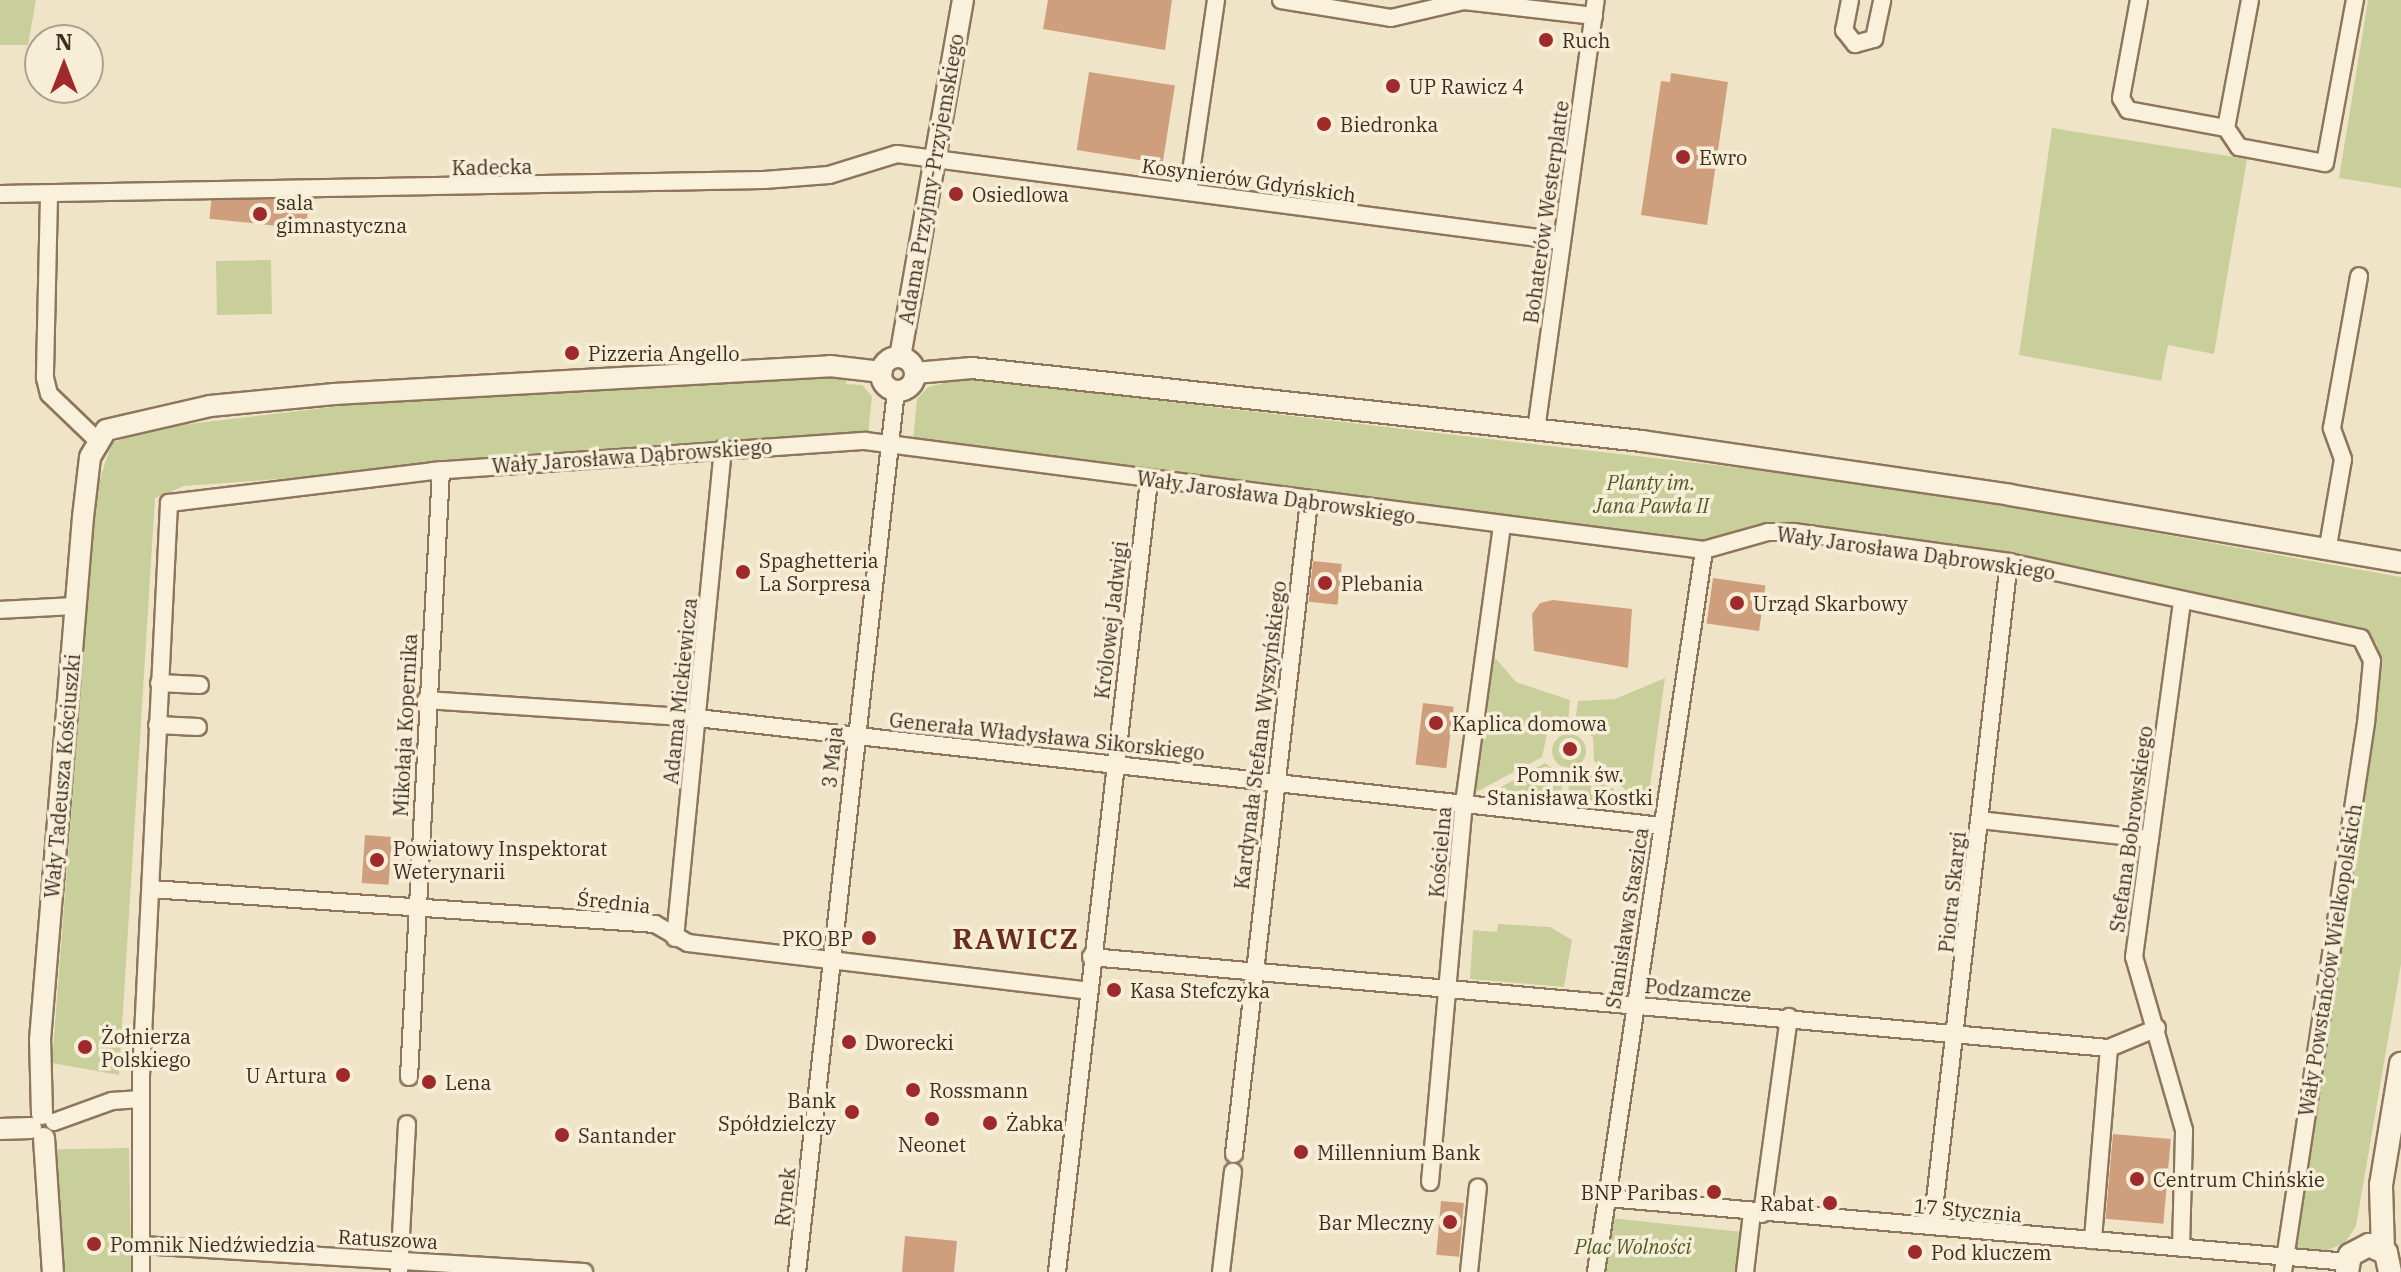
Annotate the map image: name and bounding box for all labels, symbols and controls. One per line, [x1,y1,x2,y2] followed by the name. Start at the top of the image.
[24,24,104,104] north arrow
[55,27,73,56] text: N
[1562,28,1611,52] place label: Ruch
[1537,31,1555,49] marker: Ruch
[894,32,968,326] street label: Adama Przyjmy-Przyjemskiego
[1409,74,1524,98] place label: UP Rawicz 4
[1384,77,1402,95] marker: UP Rawicz 4
[1518,99,1574,325] street label: Bohaterów Westerplatte
[1340,112,1438,136] place label: Biedronka
[1315,115,1333,133] marker: Biedronka
[1699,145,1747,169] place label: Ewro
[1674,148,1692,166] marker: Ewro
[1140,153,1358,207] street label: Kosynierów Gdyńskich
[452,154,532,180] street label: Kadecka
[972,182,1069,206] place label: Osiedlowa
[947,185,965,203] marker: Osiedlowa
[276,190,407,237] place label: sala gimnastyczna
[251,205,269,223] marker: sala gimnastyczna
[588,341,740,365] place label: Pizzeria Angello
[563,344,581,362] marker: Pizzeria Angello
[491,434,773,478] street label: Wały Jarosława Dąbrowskiego
[1135,466,1417,528] street label: Wały Jarosława Dąbrowskiego
[1593,471,1709,518] park label: Planty im. Jana Pawła II
[1775,522,2057,584] street label: Wały Jarosława Dąbrowskiego
[1089,540,1133,700] street label: Królowej Jadwigi
[759,548,879,595] place label: Spaghetteria La Sorpresa
[734,563,752,581] marker: Spaghetteria La Sorpresa
[1341,571,1423,595] place label: Plebania
[1316,574,1334,592] marker: Plebania
[1229,579,1291,891] street label: Kardynała Stefana Wyszyńskiego
[1753,591,1908,615] place label: Urząd Skarbowy
[1728,594,1746,612] marker: Urząd Skarbowy
[658,597,702,785] street label: Adama Mickiewicza
[388,633,422,817] street label: Mikołaja Kopernika
[39,653,85,899] street label: Wały Tadeusza Kościuszki
[888,708,1206,764] street label: Generała Władysława Sikorskiego
[1452,711,1607,735] place label: Kaplica domowa
[1427,714,1445,732] marker: Kaplica domowa
[2105,724,2157,934] street label: Stefana Bobrowskiego
[817,725,847,789] street label: 3 Maja
[1561,740,1579,758] marker: Pomnik św. Stanisława Kostki
[1487,762,1653,809] place label: Pomnik św. Stanisława Kostki
[2293,802,2367,1118] street label: Wały Powstańców Wielkopolskich
[1424,805,1456,899] street label: Kościelna
[1601,826,1653,1010] street label: Stanisława Staszica
[1934,830,1970,954] street label: Piotra Skargi
[393,836,607,883] place label: Powiatowy Inspektorat Weterynarii
[368,851,386,869] marker: Powiatowy Inspektorat Weterynarii
[576,886,652,918] street label: Średnia
[952,922,1080,956] district label: RAWICZ
[782,926,853,950] place label: PKO BP
[860,929,878,947] marker: PKO BP
[1644,973,1752,1007] street label: Podzamcze
[1130,978,1270,1002] place label: Kasa Stefczyka
[1105,981,1123,999] marker: Kasa Stefczyka
[101,1024,191,1071] place label: Żołnierza Polskiego
[865,1030,954,1054] place label: Dworecki
[840,1033,858,1051] marker: Dworecki
[76,1038,94,1056] marker: Żołnierza Polskiego
[246,1063,327,1087] place label: U Artura
[334,1066,352,1084] marker: U Artura
[445,1070,491,1094] place label: Lena
[420,1073,438,1091] marker: Lena
[929,1078,1028,1102] place label: Rossmann
[904,1081,922,1099] marker: Rossmann
[718,1088,836,1135] place label: Bank Spółdzielczy
[843,1103,861,1121] marker: Bank Spółdzielczy
[923,1110,941,1128] marker: Neonet
[1006,1111,1064,1135] place label: Żabka
[981,1114,999,1132] marker: Żabka
[578,1123,676,1147] place label: Santander
[553,1126,571,1144] marker: Santander
[898,1132,966,1156] place label: Neonet
[1317,1140,1480,1164] place label: Millennium Bank
[1292,1143,1310,1161] marker: Millennium Bank
[770,1166,800,1228] street label: Rynek
[2153,1167,2325,1191] place label: Centrum Chińskie
[2128,1170,2146,1188] marker: Centrum Chińskie
[1581,1180,1698,1204] place label: BNP Paribas
[1705,1183,1723,1201] marker: BNP Paribas
[1760,1191,1814,1215] place label: Rabat
[1913,1193,2023,1227] street label: 17 Stycznia
[1821,1194,1839,1212] marker: Rabat
[1318,1210,1434,1234] place label: Bar Mleczny
[1441,1213,1459,1231] marker: Bar Mleczny
[337,1224,439,1254] street label: Ratuszowa
[110,1232,315,1256] place label: Pomnik Niedźwiedzia
[1575,1234,1691,1258] park label: Plac Wolności
[85,1235,103,1253] marker: Pomnik Niedźwiedzia
[1931,1240,2051,1264] place label: Pod kluczem
[1906,1243,1924,1261] marker: Pod kluczem

